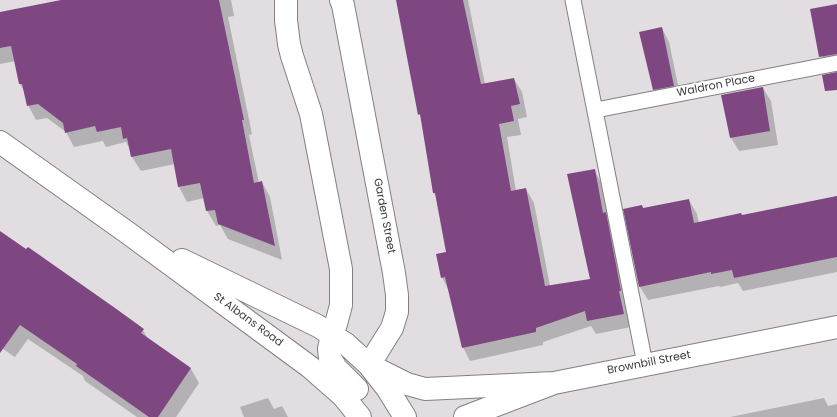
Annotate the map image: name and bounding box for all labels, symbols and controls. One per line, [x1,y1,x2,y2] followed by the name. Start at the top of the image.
[676,72,756,100] street label: Waldron Place
[370,177,398,255] street label: Garden Street
[211,290,285,350] street label: St Albans Road
[606,348,692,378] street label: Brownbill Street

